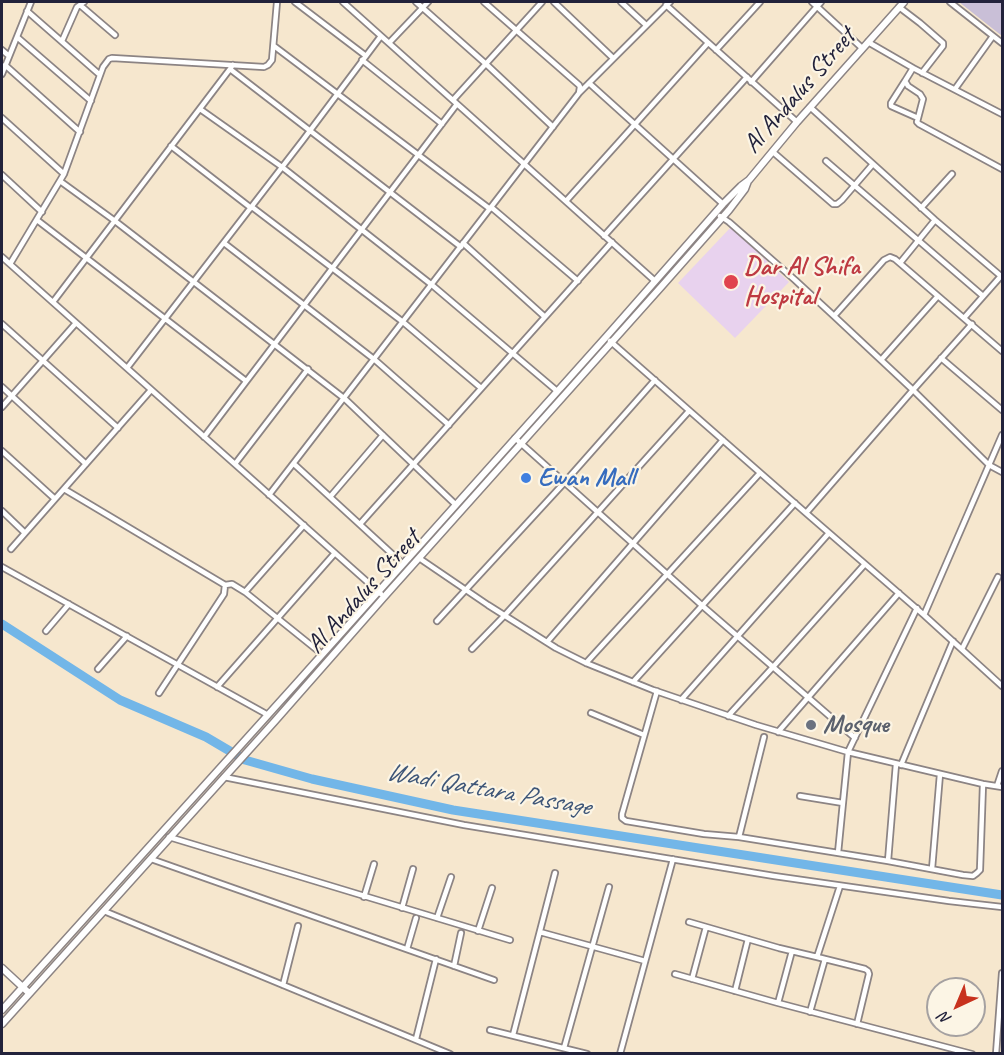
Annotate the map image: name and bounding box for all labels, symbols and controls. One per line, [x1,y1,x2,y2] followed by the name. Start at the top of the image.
[737,22,863,160] street label: Al Andalus Street
[744,251,860,312] place label: Dar Al Shifa Hospital
[722,273,740,291] marker: Dar Al Shifa Hospital
[538,462,635,494] place label: Ewan Mall
[519,471,533,485] marker: Ewan Mall
[300,524,428,660] street label: Al Andalus Street
[823,709,889,741] place label: Mosque
[804,718,818,732] marker: Mosque
[384,756,592,824] water label: Wadi Qattara Passage
[926,977,986,1037] north arrow
[934,1008,955,1029] text: N

